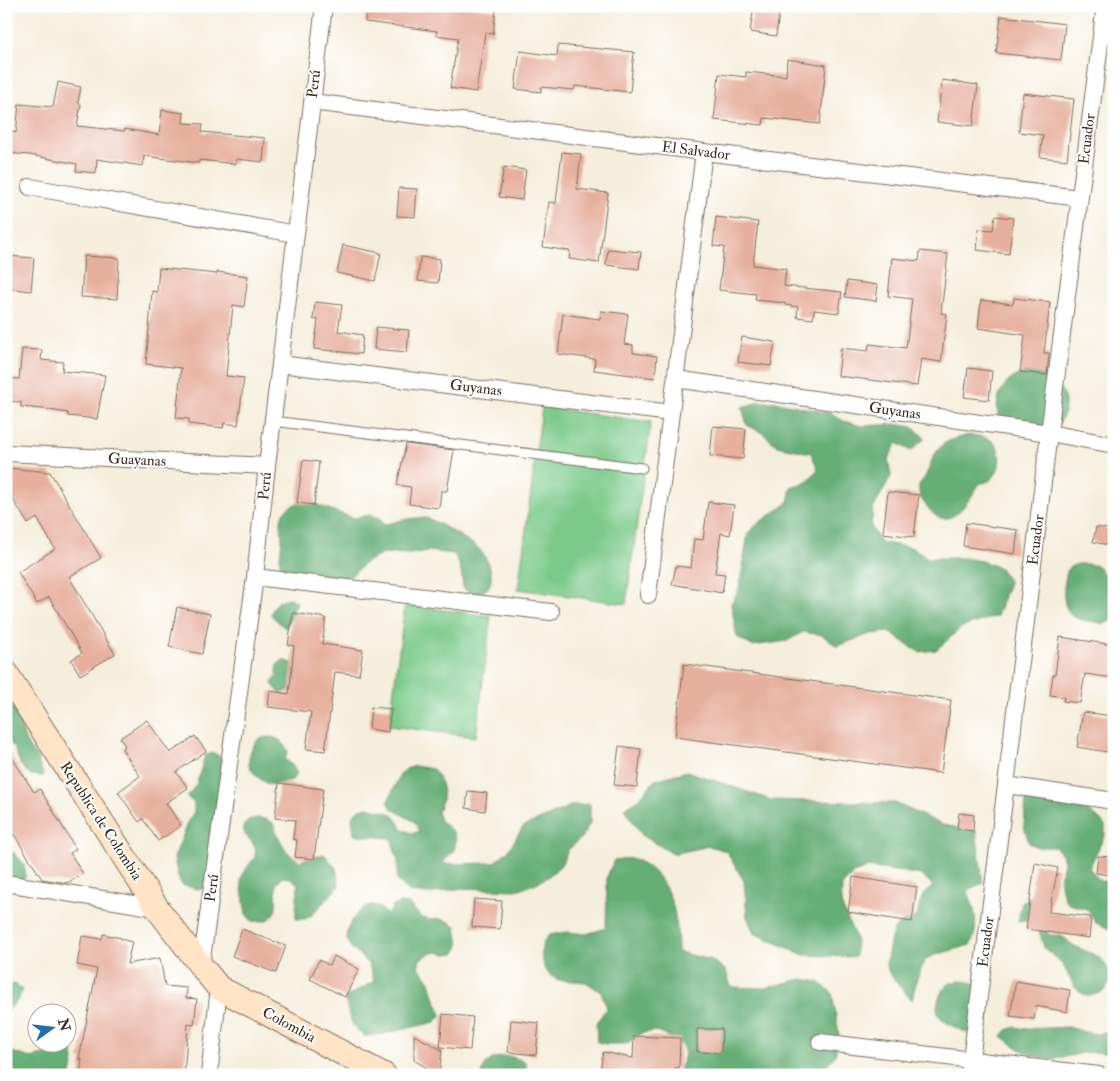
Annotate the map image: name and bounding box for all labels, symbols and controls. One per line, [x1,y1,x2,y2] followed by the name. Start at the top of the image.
[303,69,325,99] street label: Perú
[1074,112,1100,165] street label: Ecuador
[661,137,732,165] street label: El Salvador
[449,375,503,401] street label: Guyanas
[868,398,922,424] street label: Guyanas
[107,449,167,471] street label: Guayanas
[254,471,276,501] street label: Perú
[1023,513,1049,566] street label: Ecuador
[55,758,147,885] street label: Republica de Colombia
[201,873,223,903] street label: Perú
[973,915,999,968] street label: Ecuador
[259,1003,320,1047] street label: Colombia
[28,1004,78,1054] north arrow
[54,1016,74,1033] text: N

